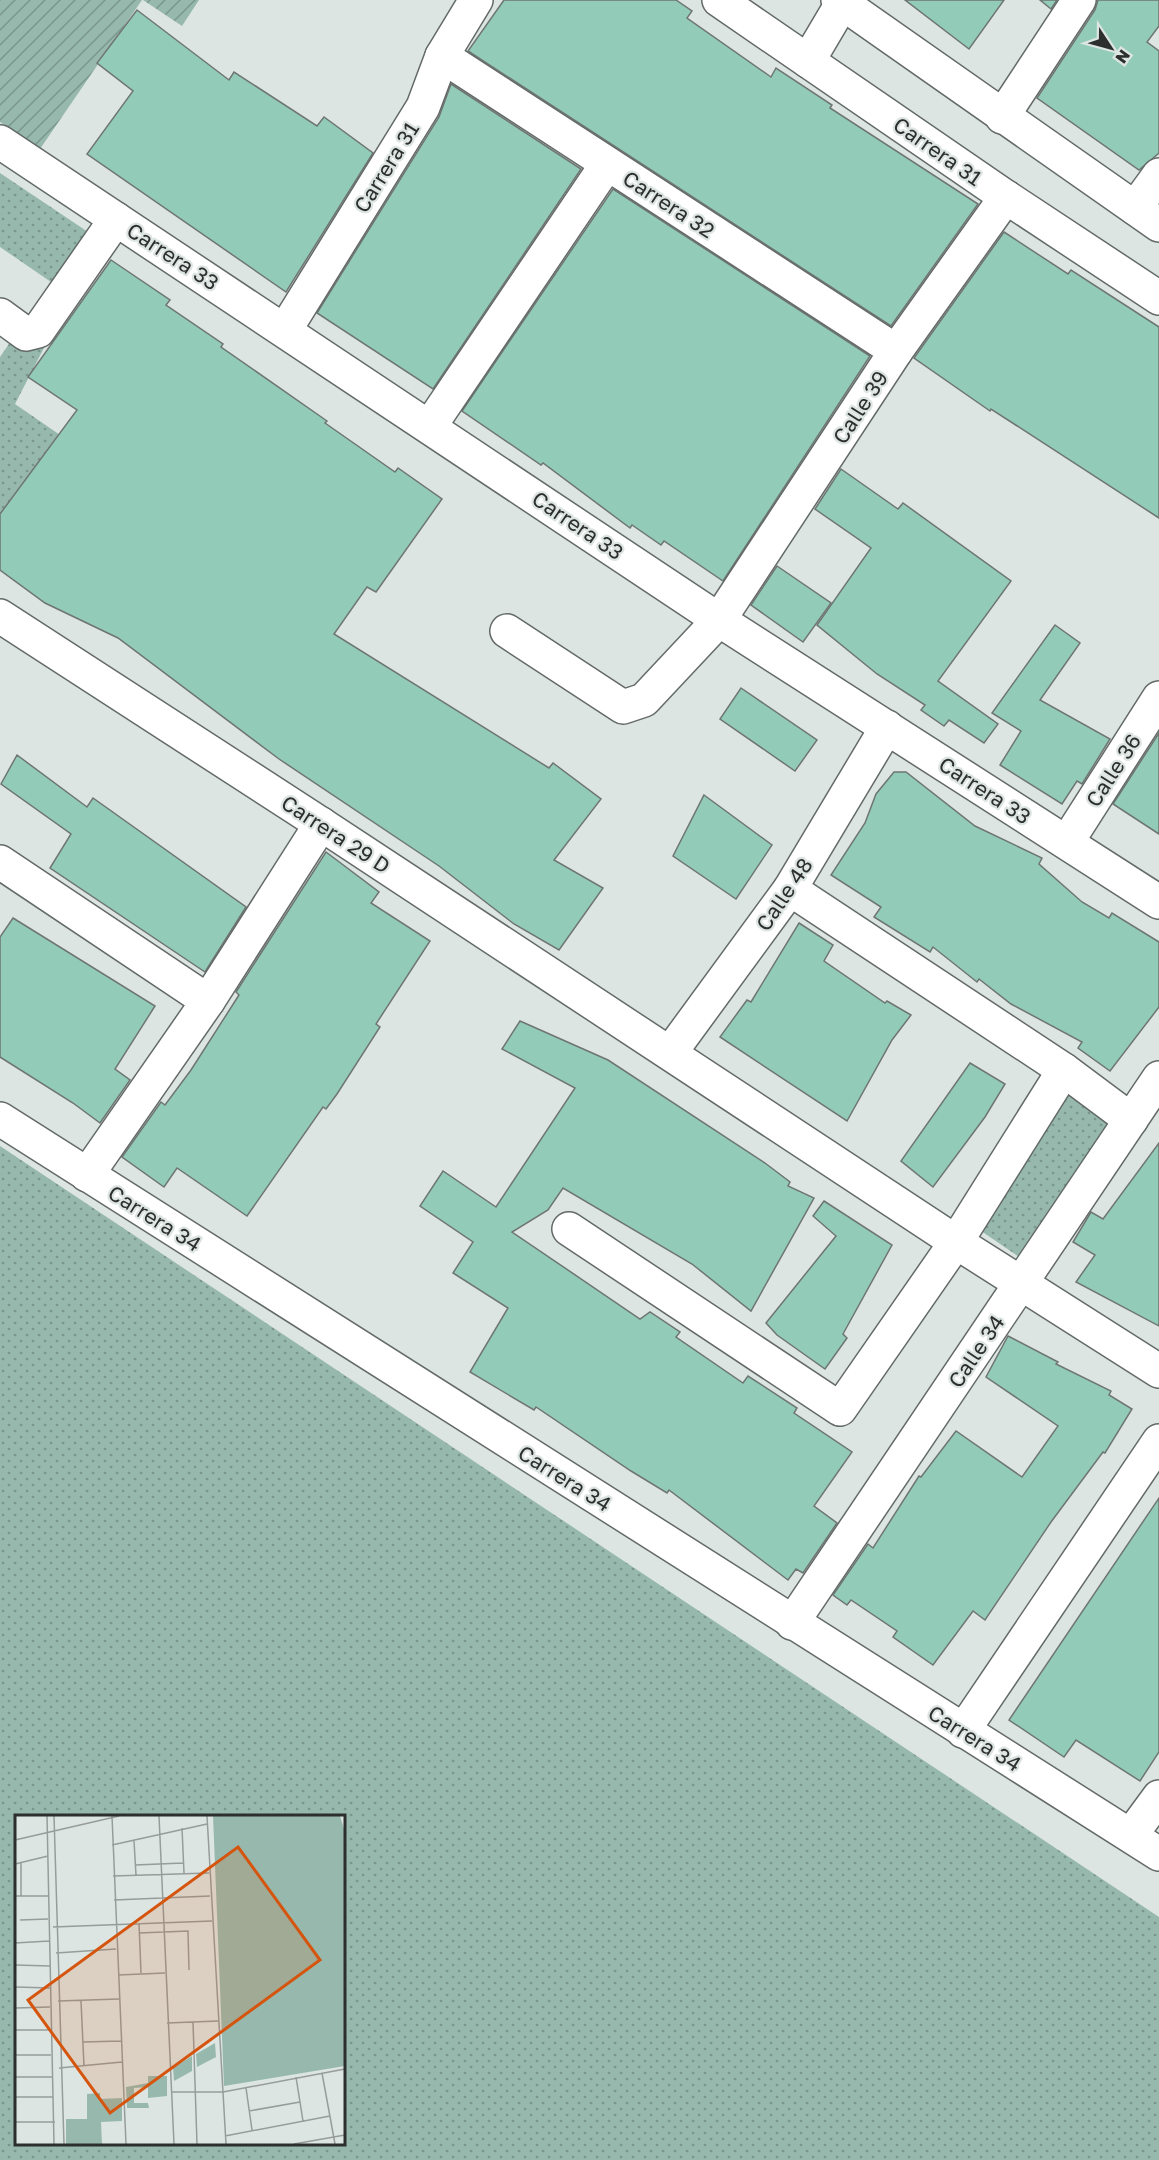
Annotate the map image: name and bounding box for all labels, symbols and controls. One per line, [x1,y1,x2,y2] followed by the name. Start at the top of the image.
[1081,18,1141,78] north arrow
[1111,46,1135,68] text: N
[889,111,987,191] street label: Carrera 31
[348,117,424,217] street label: Carrera 31
[618,165,720,243] street label: Carrera 32
[122,217,224,295] street label: Carrera 33
[827,366,893,448] street label: Calle 39
[528,485,628,565] street label: Carrera 33
[1080,729,1146,811] street label: Calle 36
[934,751,1036,829] street label: Carrera 33
[277,789,395,879] street label: Carrera 29 D
[750,853,818,935] street label: Calle 48
[104,1179,206,1257] street label: Carrera 34
[942,1310,1010,1392] street label: Calle 34
[514,1439,616,1517] street label: Carrera 34
[924,1699,1026,1777] street label: Carrera 34
[15,1815,345,2145] inset map

